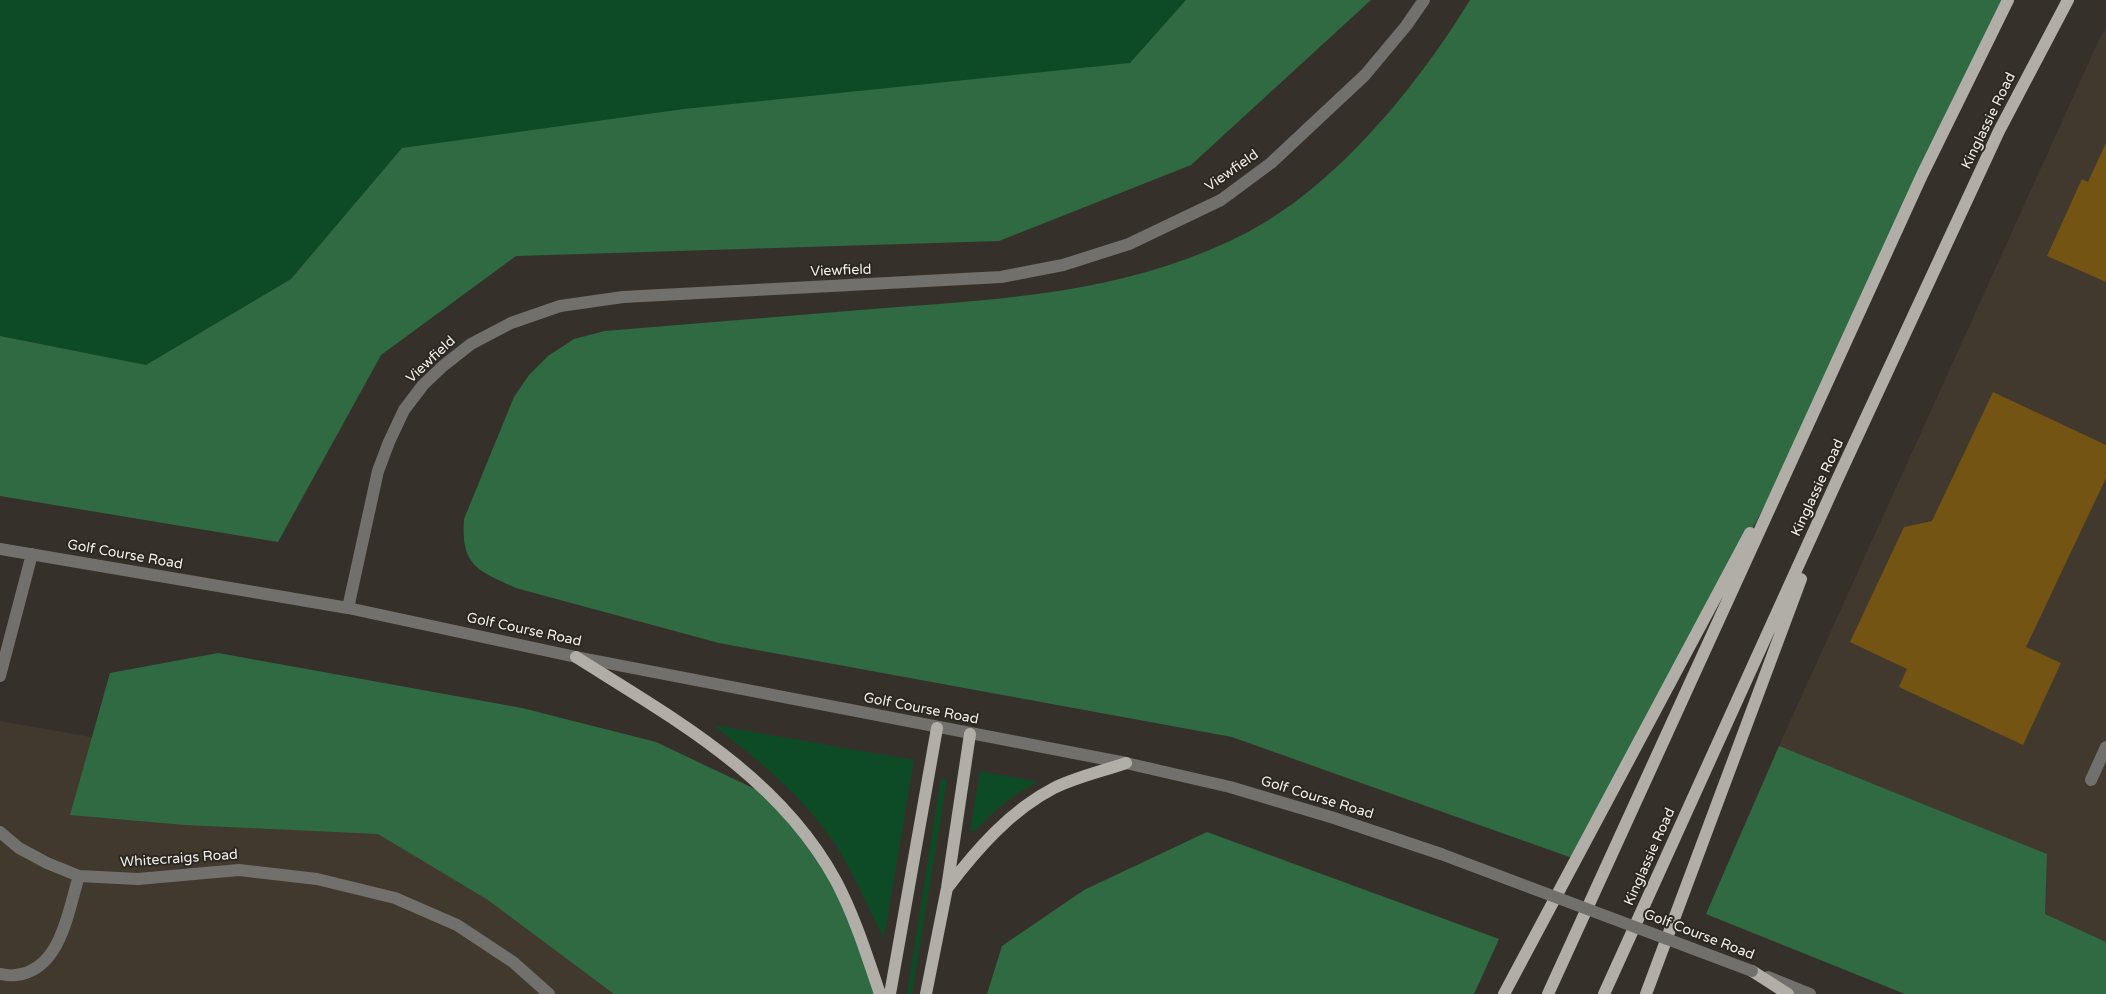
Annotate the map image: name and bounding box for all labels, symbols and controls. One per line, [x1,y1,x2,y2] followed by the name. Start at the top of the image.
[1958,70,2020,172] street label: Kinglassie Road
[1202,147,1262,195] street label: Viewfield
[810,262,872,280] street label: Viewfield
[403,333,459,387] street label: Viewfield
[1788,437,1848,539] street label: Kinglassie Road
[66,537,184,573] street label: Golf Course Road
[465,610,583,650] street label: Golf Course Road
[862,690,980,728] street label: Golf Course Road
[1259,773,1375,823] street label: Golf Course Road
[1621,806,1679,908] street label: Kinglassie Road
[120,847,238,871] street label: Whitecraigs Road
[1641,906,1757,964] street label: Golf Course Road

